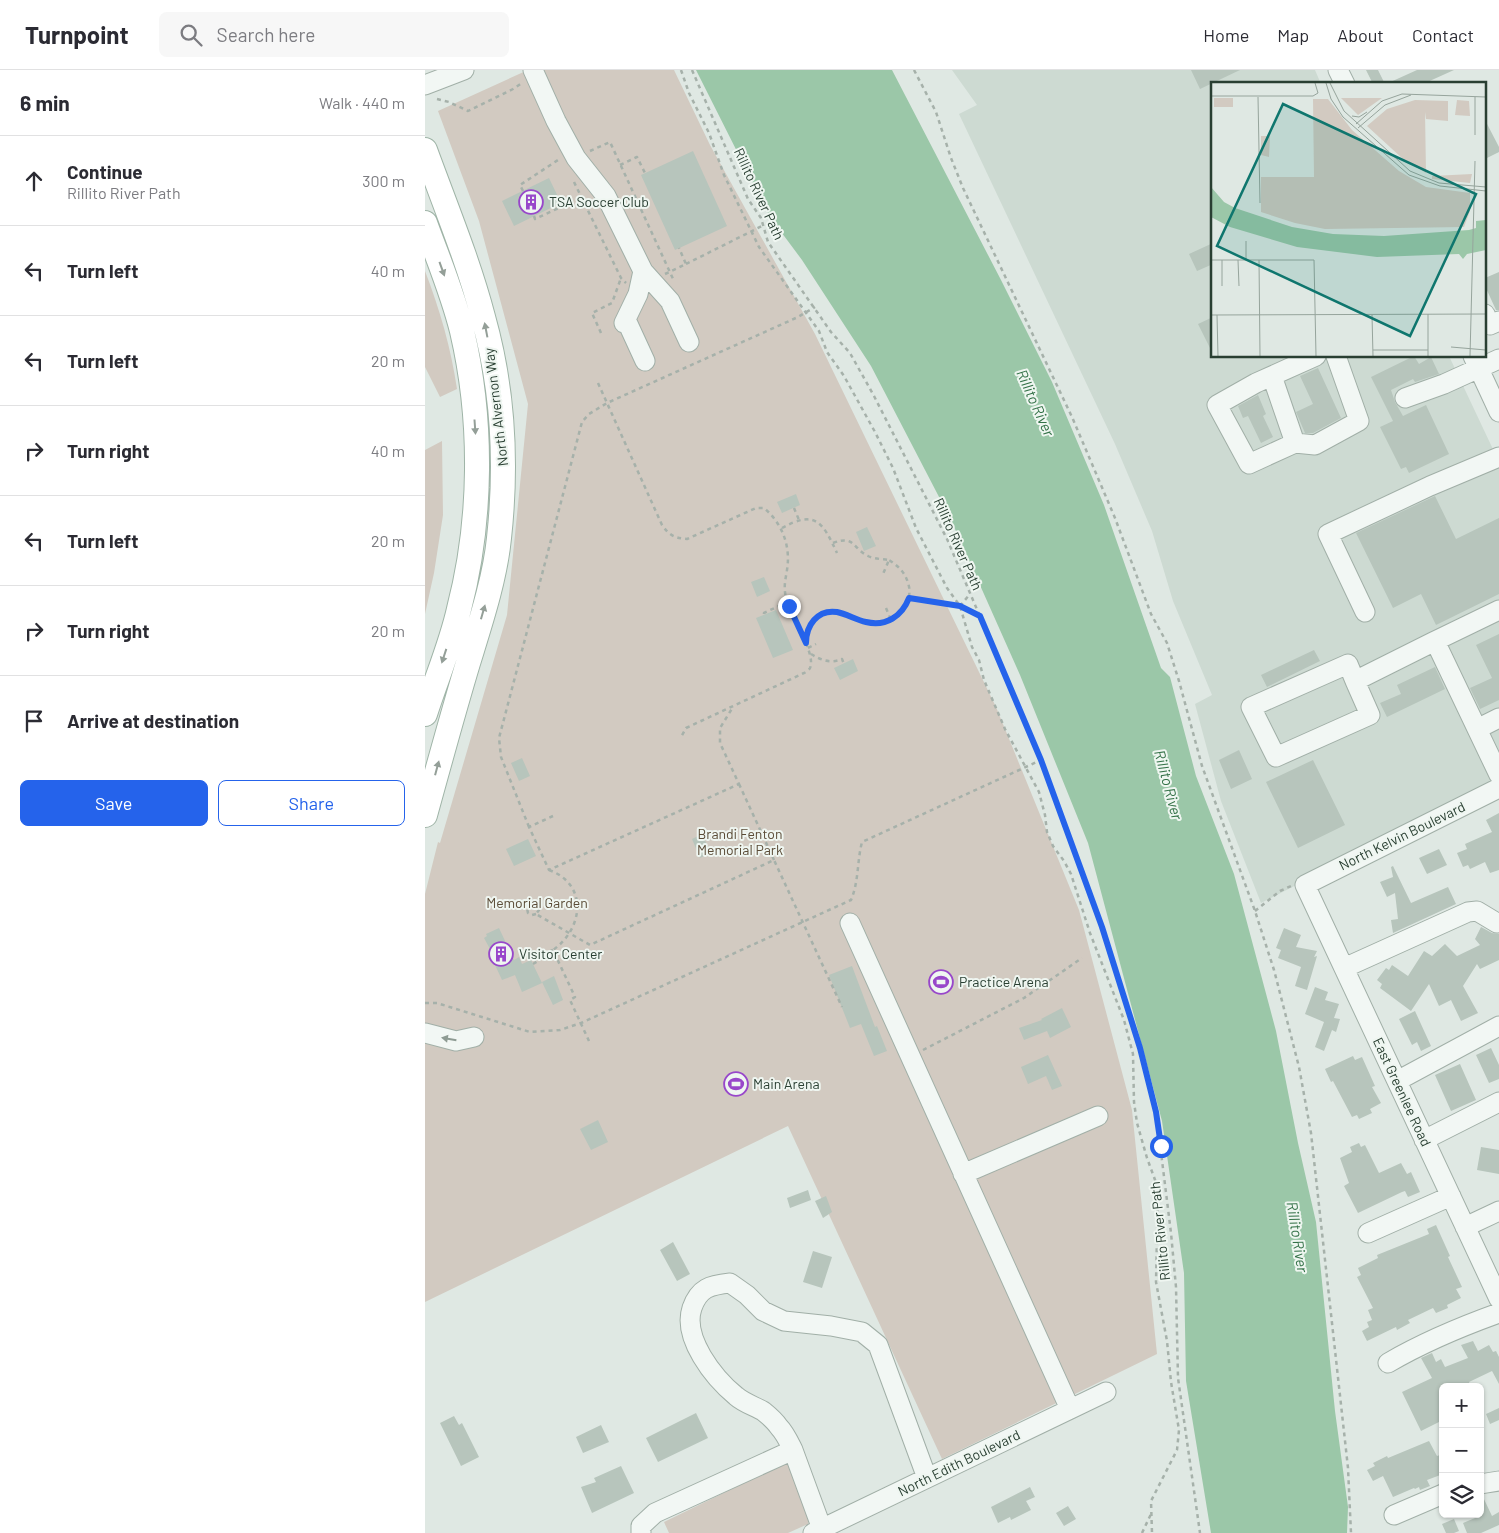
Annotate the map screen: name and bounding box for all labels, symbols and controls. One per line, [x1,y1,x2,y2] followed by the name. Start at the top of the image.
[159,12,509,57] search box
[25,20,129,49] text: Turnpoint
[177,21,205,49] icon: search
[217,23,315,46] text: Search here
[1203,24,1249,46] text: Home
[1277,24,1309,46] text: Map
[1337,24,1384,46] text: About
[1412,24,1474,46] text: Contact
[1211,82,1487,358] inset map
[20,90,70,115] text: 6 min
[319,93,405,112] text: Walk · 440 m
[731,145,788,242] street label: Rillito River Path
[67,160,143,183] text: Continue
[20,167,48,195] icon: ahead
[362,171,405,190] text: 300 m
[67,183,181,202] text: Rillito River Path
[518,189,544,215] building icon: TSA Soccer Club
[549,193,649,210] place label: TSA Soccer Club
[20,257,48,285] icon: left
[67,259,138,282] text: Turn left
[371,261,405,280] text: 40 m
[438,262,446,277] one-way arrow
[482,323,490,338] one-way arrow
[480,346,511,467] street label: North Alvernon Way
[20,347,48,375] icon: left
[67,349,138,372] text: Turn left
[371,351,405,370] text: 20 m
[1013,366,1059,439] water label: Rillito River
[471,420,479,436] one-way arrow
[20,437,48,465] icon: right
[67,439,149,462] text: Turn right
[371,441,405,460] text: 40 m
[930,495,986,593] street label: Rillito River Path
[20,527,48,555] icon: left
[67,529,138,552] text: Turn left
[371,531,405,550] text: 20 m
[778,595,801,618] route end
[480,604,488,619] one-way arrow
[20,617,48,645] icon: right
[67,619,149,642] text: Turn right
[371,621,405,640] text: 20 m
[440,649,448,664] one-way arrow
[20,707,48,735] icon: arrive
[67,709,239,732] text: Arrive at destination
[1151,748,1187,822] water label: Rillito River
[434,760,442,775] one-way arrow
[20,780,208,826] button: Save
[218,780,405,826] button: Share
[1336,798,1468,873] street label: North Kelvin Boulevard
[697,825,783,858] park label: Brandi Fenton Memorial Park
[486,894,588,911] park label: Memorial Garden
[488,941,514,967] building icon: Visitor Center
[519,945,602,962] place label: Visitor Center
[928,969,954,995] sports icon: Practice Arena
[959,973,1049,990] place label: Practice Arena
[441,1035,457,1043] one-way arrow
[1370,1035,1435,1149] street label: East Greenlee Road
[723,1071,749,1097] sports icon: Main Arena
[753,1075,820,1092] place label: Main Arena
[1150,1135,1173,1158] route start
[1146,1181,1173,1281] street label: Rillito River Path
[1284,1200,1313,1274] water label: Rillito River
[1439,1383,1484,1518] map controls
[1439,1383,1484,1428] button: +
[895,1426,1023,1499] street label: North Edith Boulevard
[1439,1428,1484,1473] button: −
[1439,1473,1484,1518] button: layers

